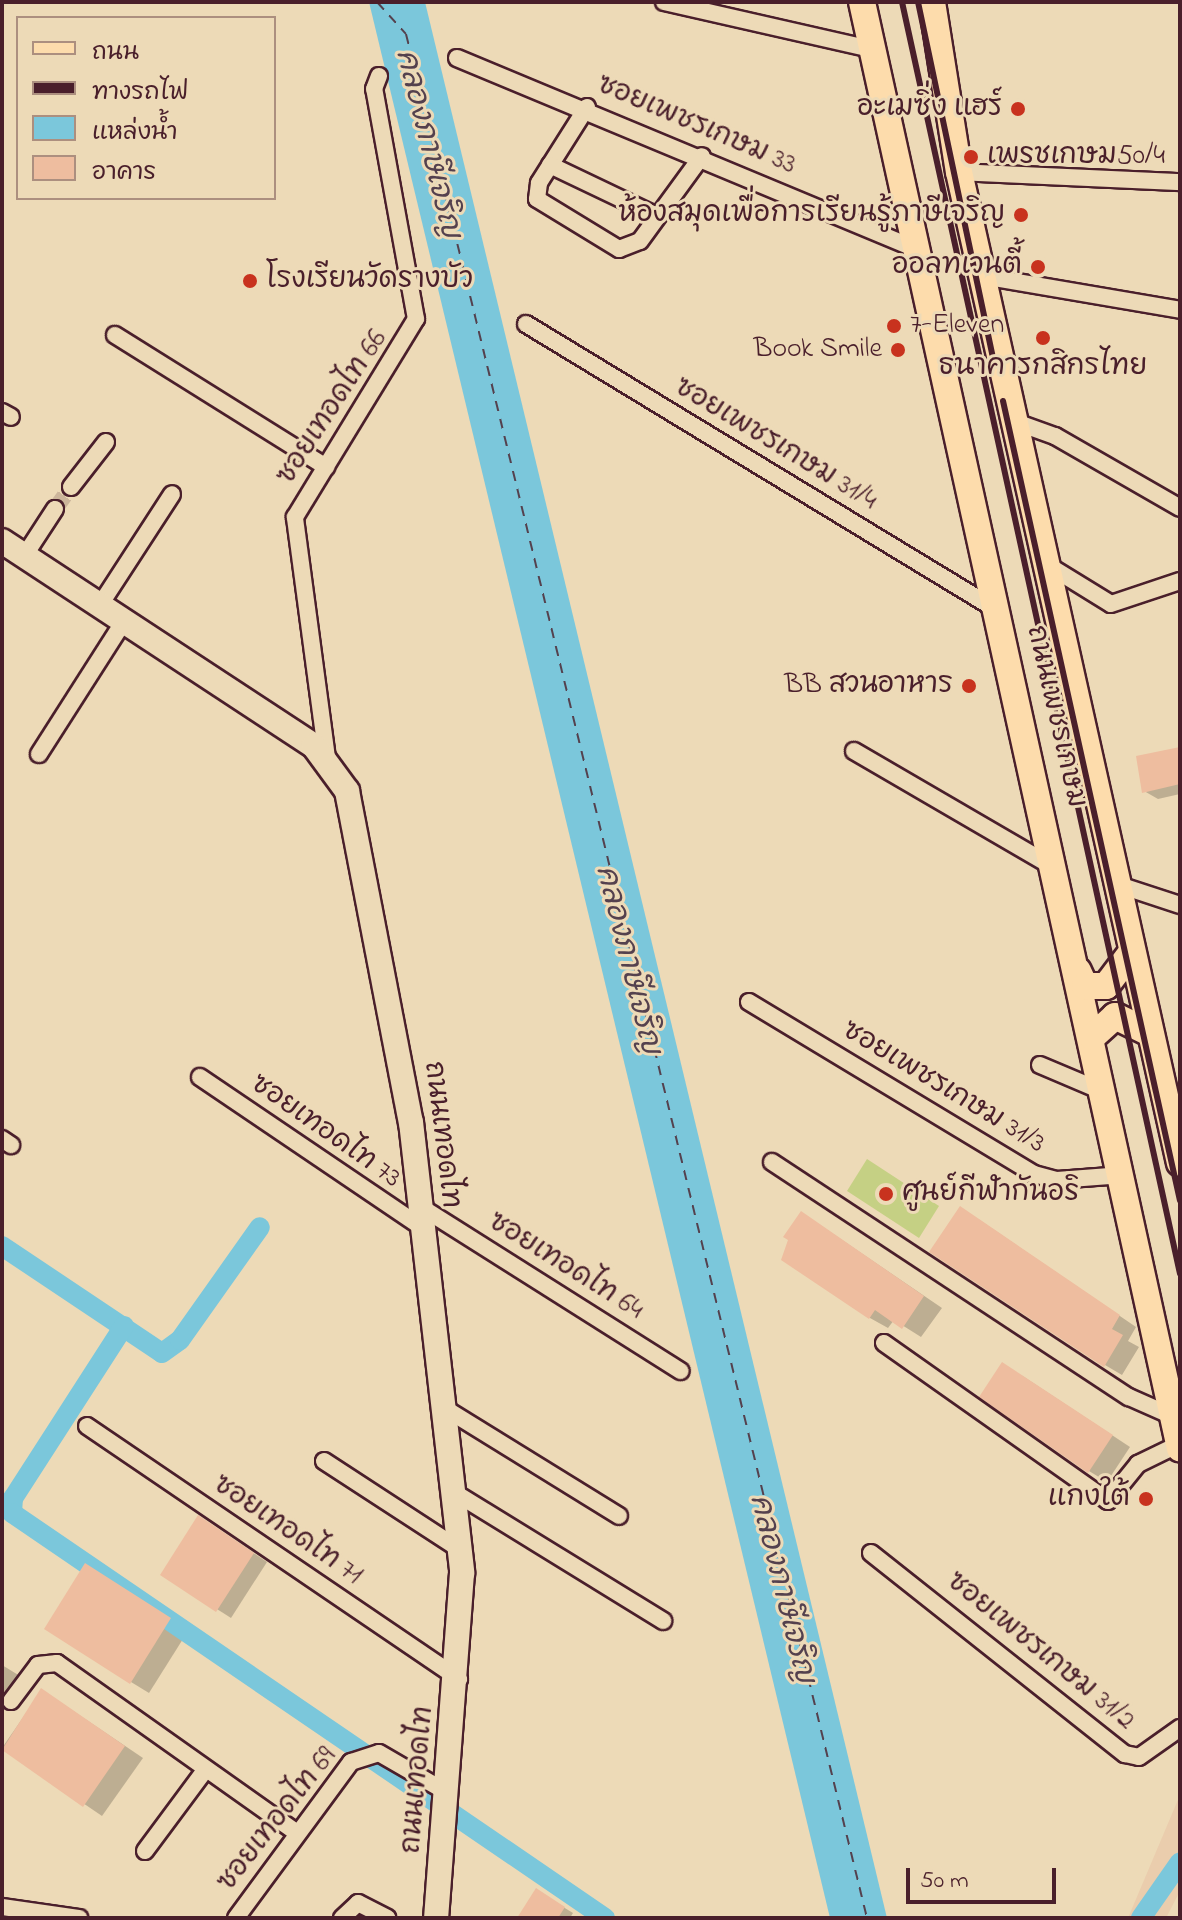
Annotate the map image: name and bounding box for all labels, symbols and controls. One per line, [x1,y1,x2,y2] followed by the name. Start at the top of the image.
[16,16,276,200] legend
[92,36,139,71] text: ถนน
[386,46,468,242] water label: คลองภาษีเจริญ
[591,69,801,183] street label: ซอยเพชรเกษม 33
[92,76,189,111] text: ทางรถไฟ
[857,92,1002,126] place label: อะเมซิ่ง แฮร์
[1009,100,1027,118] marker: อะเมซิ่ง แฮร์
[92,116,178,151] text: แหล่งน้ำ
[987,140,1165,174] place label: เพรชเกษม50/4
[962,148,980,166] marker: เพรชเกษม50/4
[92,156,156,191] text: อาคาร
[618,198,1005,232] place label: ห้องสมุดเพื่อการเรียนรู้ภาษีเจริญ
[1012,206,1030,224] marker: ห้องสมุดเพื่อการเรียนรู้ภาษีเจริญ
[892,250,1022,284] place label: ออลทเวนตี้
[1029,258,1047,276] marker: ออลทเวนตี้
[266,264,473,298] place label: โรงเรียนวัดรางบัว
[241,272,259,290] marker: โรงเรียนวัดรางบัว
[910,309,1004,343] place label: 7-Eleven
[885,317,903,335] marker: 7-Eleven
[271,324,395,492] street label: ซอยเทอดไท 66
[1034,329,1052,347] marker: ธนาคารกสิกรไทย
[754,333,882,367] place label: Book Smile
[889,341,907,359] marker: Book Smile
[939,351,1147,385] place label: ธนาคารกสิกรไทย
[668,371,882,519] street label: ซอยเพชรเกษม 31/4
[1018,623,1092,811] street label: ถนนเพชรเกษม
[784,669,953,703] place label: BB สวนอาหาร
[960,677,978,695] marker: BB สวนอาหาร
[586,862,668,1058] water label: คลองภาษีเจริญ
[836,1014,1050,1162] street label: ซอยเพชรเกษม 31/3
[415,1059,467,1211] street label: ถนนเทอดไท
[243,1068,407,1196] street label: ซอยเทอดไท 73
[902,1177,1079,1211] place label: ศูนย์กีฬากันอริ
[877,1185,895,1203] marker: ศูนย์กีฬากันอริ
[481,1206,649,1328] street label: ซอยเทอดไท 64
[206,1469,368,1593] street label: ซอยเทอดไท 71
[1048,1482,1130,1516] place label: แกงใต้
[1137,1490,1155,1508] marker: แกงใต้
[740,1491,822,1687] water label: คลองภาษีเจริญ
[939,1566,1141,1738] street label: ซอยเพชรเกษม 31/2
[396,1705,442,1855] street label: ถนนเทอดไท
[211,1741,345,1899] street label: ซอยเทอดไท 69
[910,1852,1060,1902] scale bar
[920,1864,969,1899] text: 50 m

